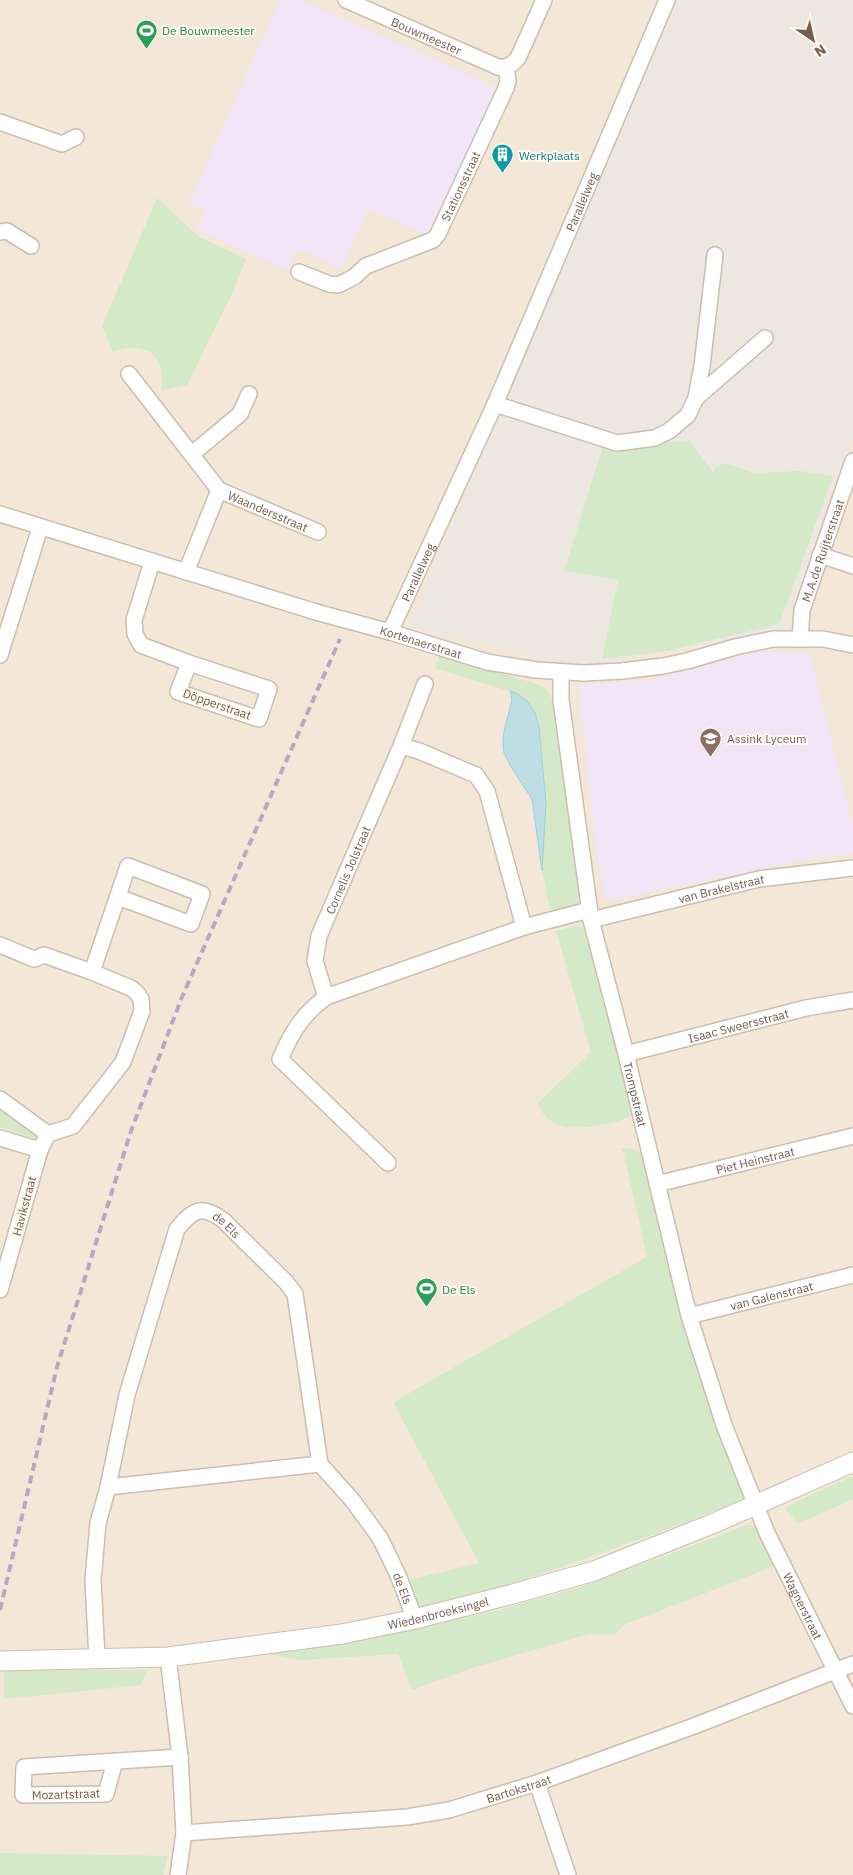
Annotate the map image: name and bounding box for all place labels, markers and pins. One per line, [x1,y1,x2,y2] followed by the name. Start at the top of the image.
[134,18,158,49] sports icon: De Bouwmeester
[162,23,255,38] place label: De Bouwmeester
[491,143,515,174] building icon: Werkplaats
[519,148,580,163] place label: Werkplaats
[699,726,723,757] school or university icon: Assink Lyceum
[727,731,807,746] place label: Assink Lyceum
[414,1277,438,1308] sports icon: De Els
[442,1282,476,1297] place label: De Els

